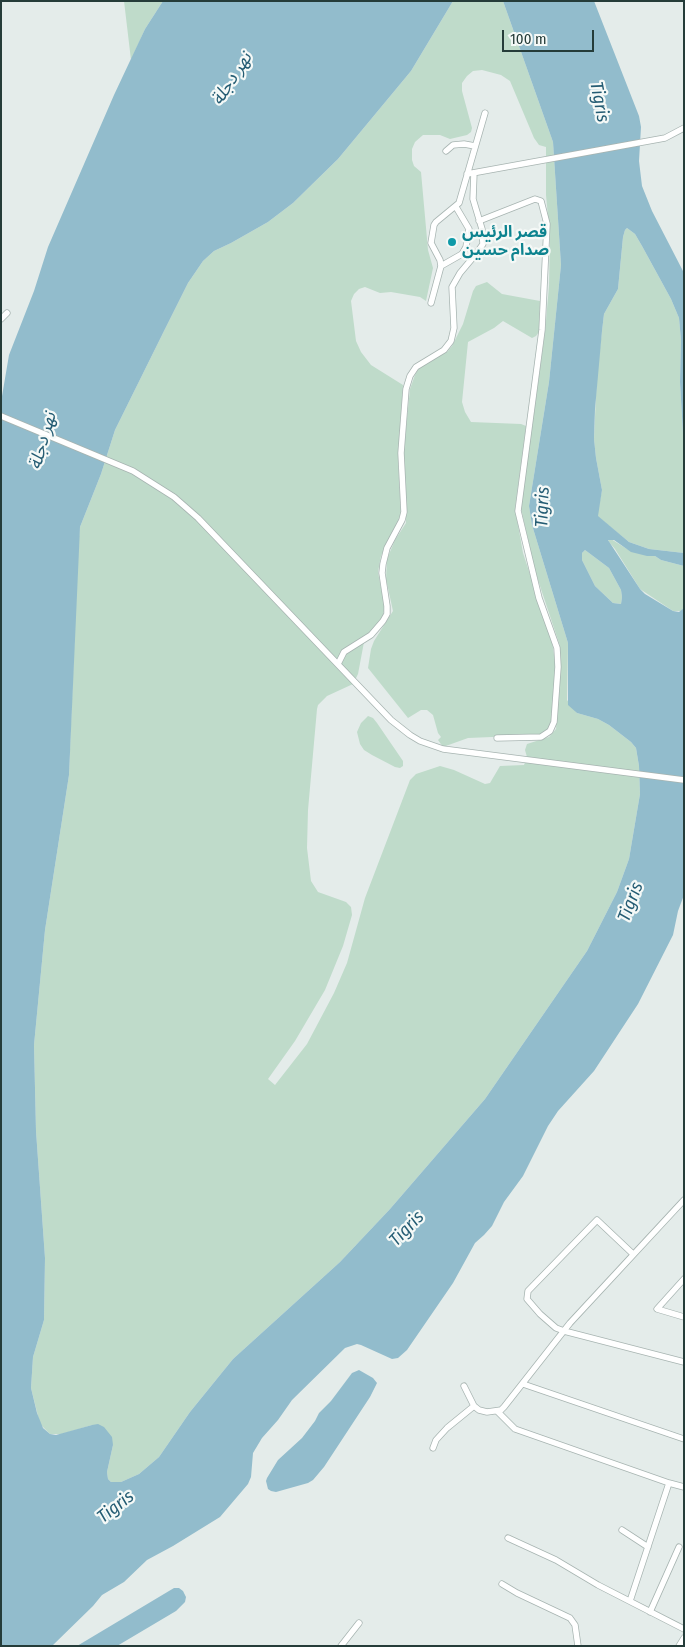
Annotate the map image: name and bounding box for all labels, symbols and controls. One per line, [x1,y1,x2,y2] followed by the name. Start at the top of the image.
[505,20,598,52] scale bar
[510,30,547,48] text: 100 m
[207,49,257,109] water label: نهر دجلة
[585,80,613,124] water label: Tigris
[462,223,549,261] place label: قصر الرئيس صدام حسين
[446,236,458,248] marker: قصر الرئيس صدام حسين
[25,410,61,472] water label: نهر دجلة
[531,486,555,528] water label: Tigris
[614,879,648,925] water label: Tigris
[385,1207,429,1251] water label: Tigris
[93,1486,139,1528] water label: Tigris

